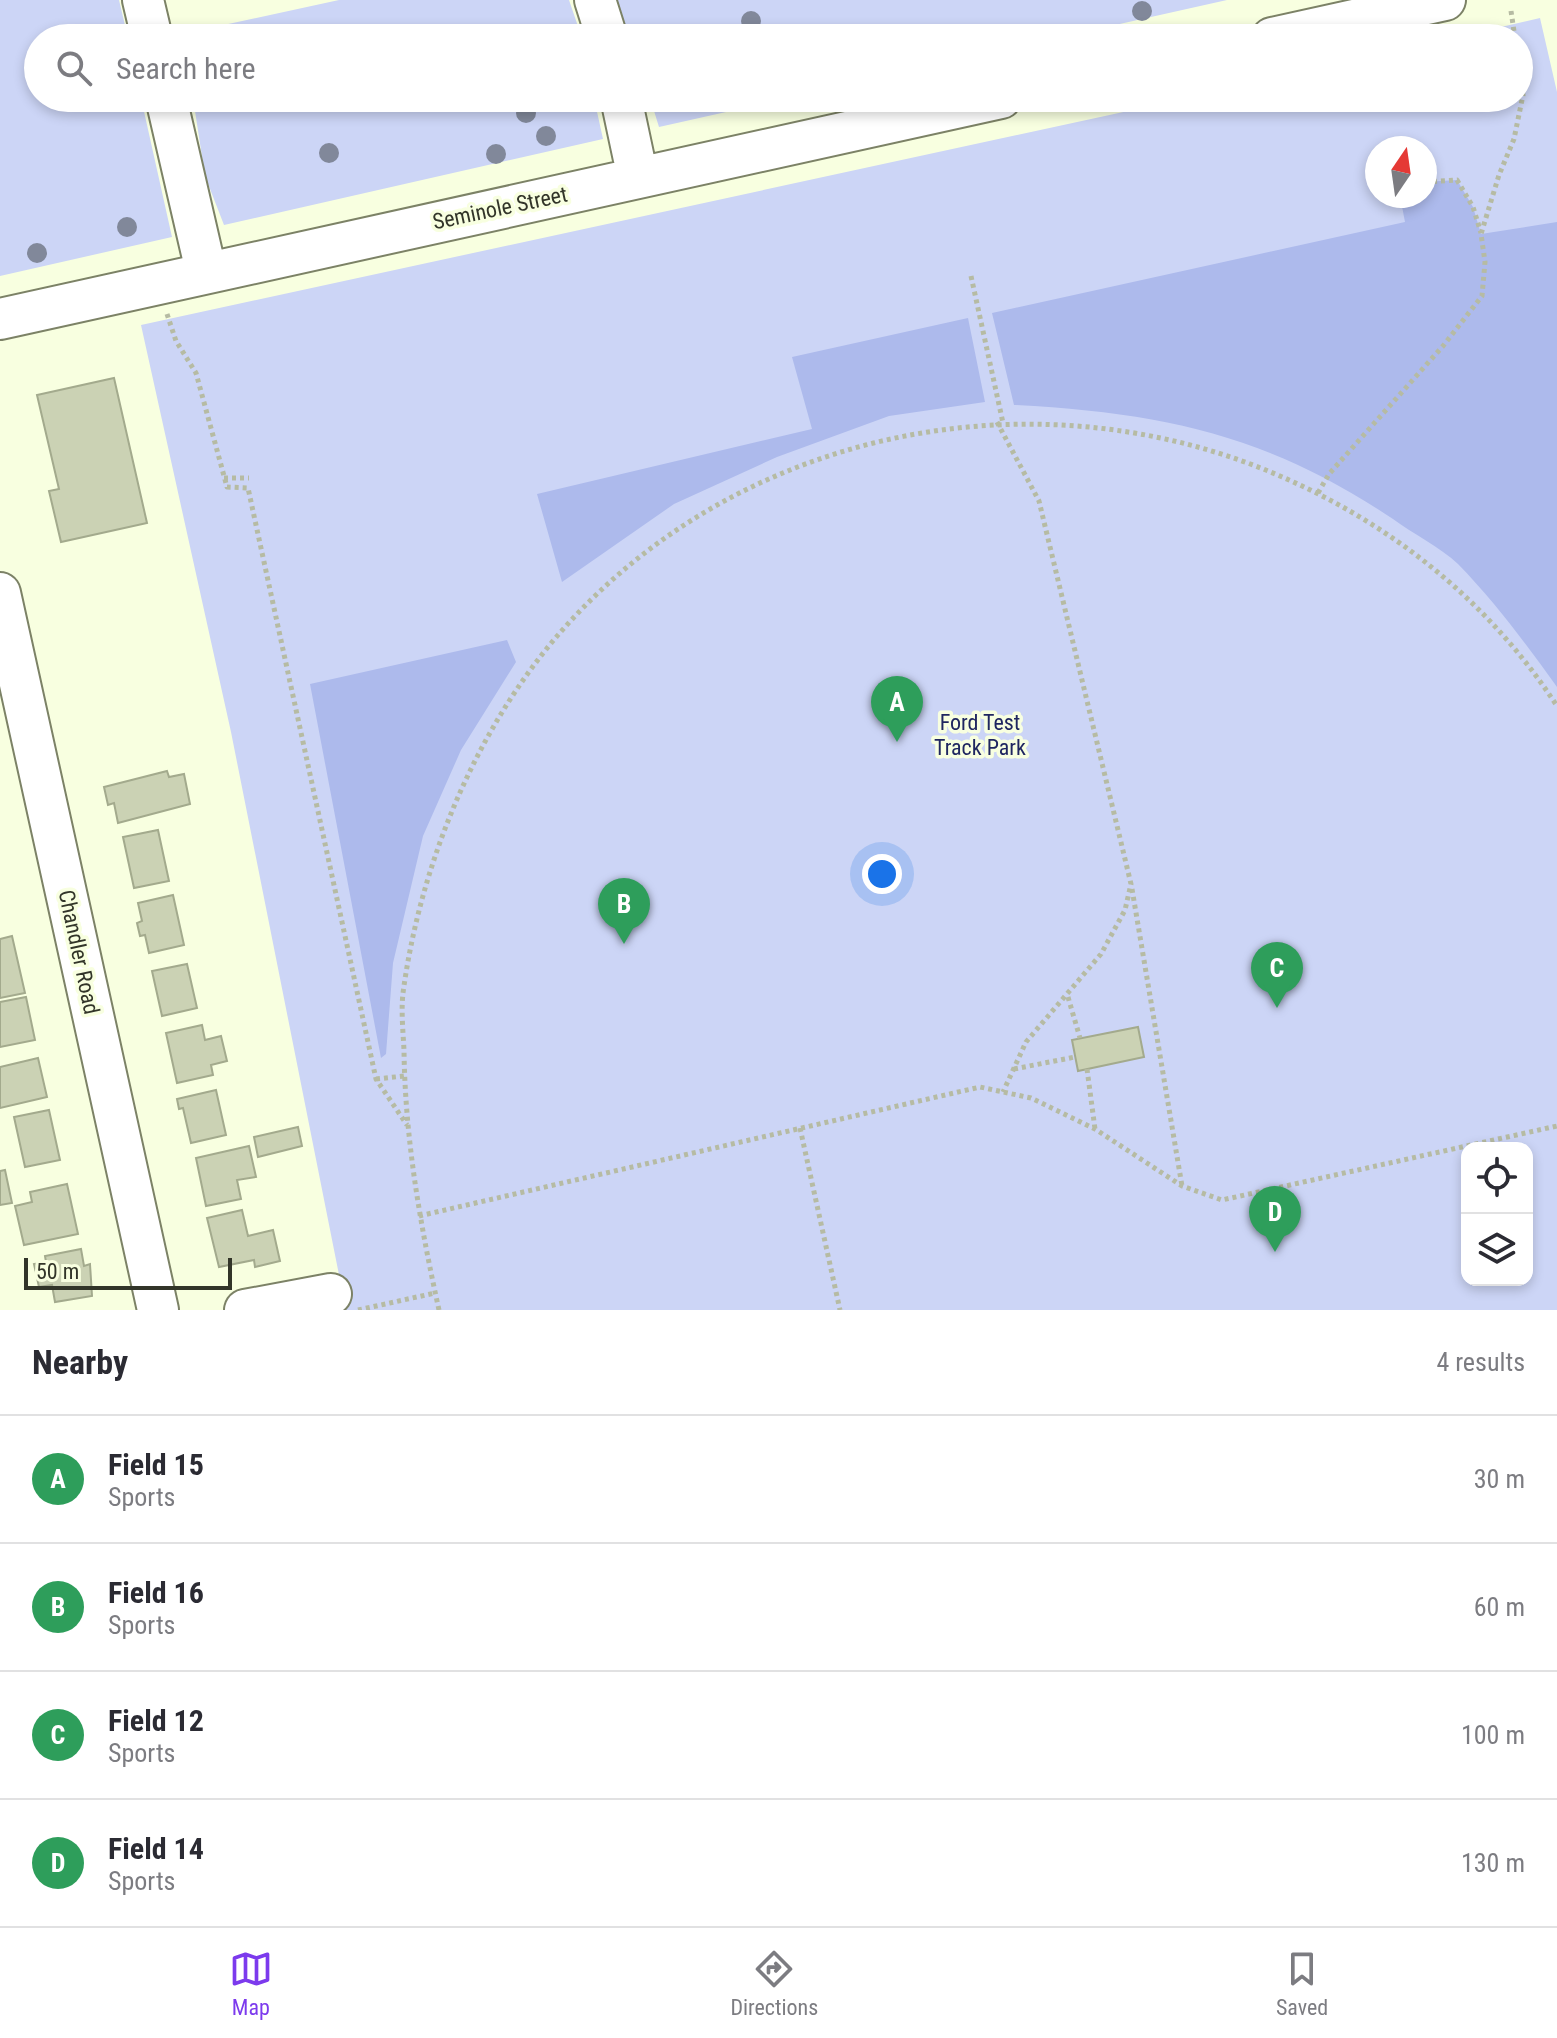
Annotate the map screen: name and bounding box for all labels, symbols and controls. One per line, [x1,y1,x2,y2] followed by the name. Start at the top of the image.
[24,24,1533,112] search box
[52,46,96,90] icon: search
[116,51,256,86] text: Search here
[1365,136,1437,208] north arrow
[430,182,570,234] street label: Seminole Street
[871,676,923,742] pin: A
[934,710,1026,760] park label: Ford Test Track Park
[862,854,902,894] your location
[598,878,650,944] pin: B
[54,888,104,1016] street label: Chandler Road
[1251,942,1303,1008] pin: C
[1461,1142,1533,1286] map controls
[1461,1142,1533,1214] button: locate
[1249,1186,1301,1252] pin: D
[1461,1214,1533,1286] button: layers
[24,1254,232,1290] scale bar
[36,1259,79,1284] text: 50 m
[32,1342,128,1382] text: Nearby
[1436,1347,1525,1377] text: 4 results
[108,1447,204,1482] text: Field 15
[50,1464,66,1494] text: A
[1474,1464,1525,1494] text: 30 m
[108,1482,175,1512] text: Sports
[108,1575,204,1610] text: Field 16
[51,1592,65,1622] text: B
[1474,1592,1525,1622] text: 60 m
[108,1610,175,1640] text: Sports
[108,1703,204,1738] text: Field 12
[51,1720,65,1750] text: C
[1461,1720,1525,1750] text: 100 m
[108,1738,175,1768] text: Sports
[108,1831,204,1866] text: Field 14
[51,1848,65,1878] text: D
[1461,1848,1525,1878] text: 130 m
[108,1866,175,1896] text: Sports
[229,1947,273,2020] tab: Map
[730,1947,818,2020] tab: Directions
[1276,1947,1328,2020] tab: Saved

